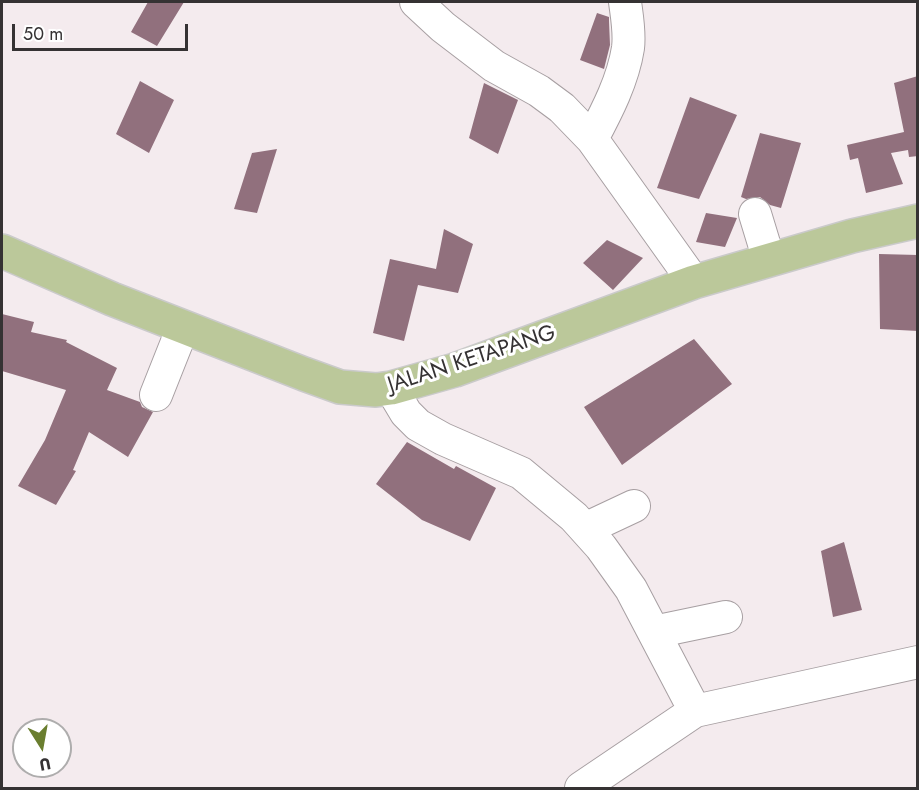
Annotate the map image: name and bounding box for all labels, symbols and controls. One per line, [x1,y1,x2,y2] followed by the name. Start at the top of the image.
[15,12,190,50] scale bar
[23,21,63,47] text: 50 m
[385,320,559,400] street label: JALAN KETAPANG
[12,718,72,778] north arrow
[37,752,53,777] text: U

